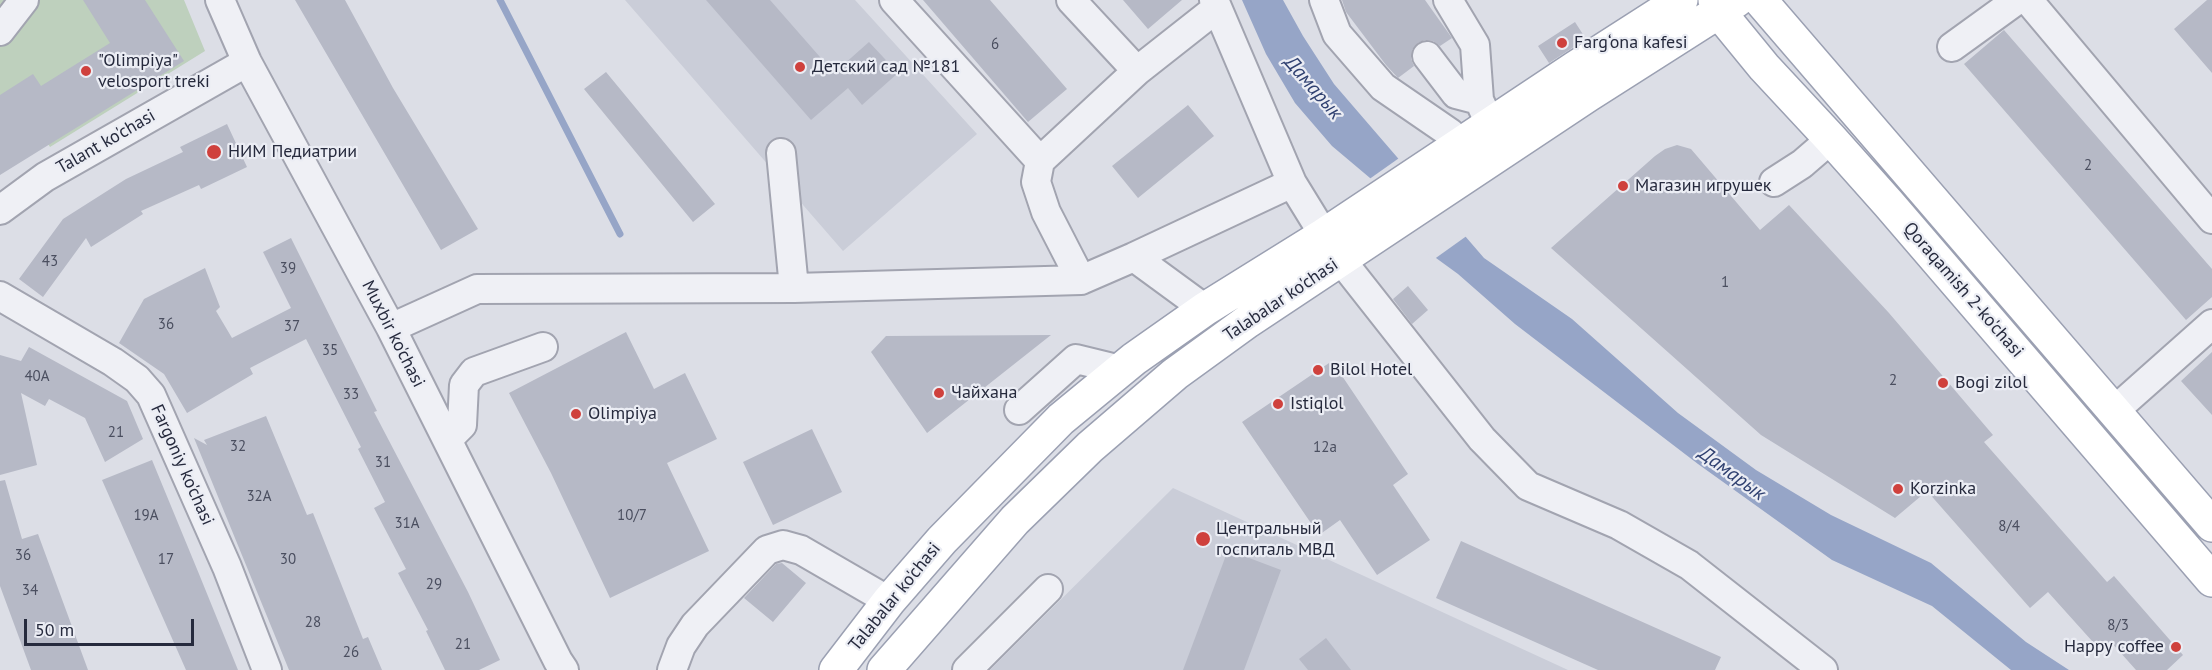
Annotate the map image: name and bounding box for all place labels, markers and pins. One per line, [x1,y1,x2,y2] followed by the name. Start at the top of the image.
[1574,32,1688,54] place label: Farg‘ona kafesi
[1555,36,1569,50] marker: Farg‘ona kafesi
[98,50,210,92] place label: "Olimpiya" velosport treki
[812,56,960,78] place label: Детский сад №181
[793,60,807,74] marker: Детский сад №181
[79,64,93,78] marker: "Olimpiya" velosport treki
[228,141,357,163] place label: НИМ Педиатрии
[205,143,223,161] marker: НИМ Педиатрии
[1635,175,1771,197] place label: Магазин игрушек
[1616,179,1630,193] marker: Магазин игрушек
[1330,359,1412,381] place label: Bilol Hotel
[1311,363,1325,377] marker: Bilol Hotel
[1955,372,2027,394] place label: Bogi zilol
[1936,376,1950,390] marker: Bogi zilol
[951,382,1017,404] place label: Чайхана
[932,386,946,400] marker: Чайхана
[1290,393,1344,415] place label: Istiqlol
[1271,397,1285,411] marker: Istiqlol
[588,403,657,425] place label: Olimpiya
[569,407,583,421] marker: Olimpiya
[1910,478,1976,500] place label: Korzinka
[1891,482,1905,496] marker: Korzinka
[1216,518,1335,560] place label: Центральный госпиталь МВД
[1194,530,1212,548] marker: Центральный госпиталь МВД
[2064,636,2164,658] place label: Happy coffee
[2169,640,2183,654] marker: Happy coffee

